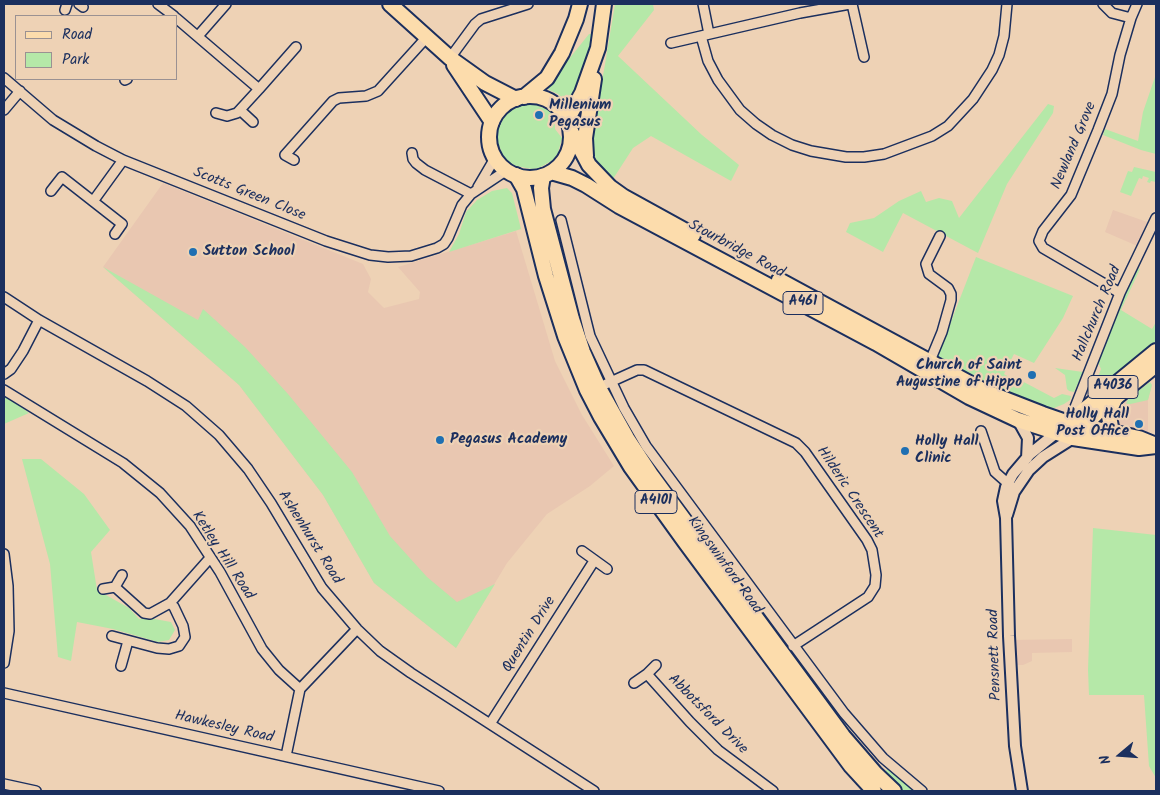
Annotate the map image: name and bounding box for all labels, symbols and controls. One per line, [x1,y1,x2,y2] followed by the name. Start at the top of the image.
[15,15,178,80] legend
[62,23,92,47] text: Road
[62,48,89,72] text: Park
[549,97,611,132] place label: Millenium Pegasus
[1049,100,1101,192] street label: Newland Grove
[533,109,545,121] marker: Millenium Pegasus
[190,164,308,226] street label: Scotts Green Close
[685,217,787,283] street label: Stourbridge Road
[203,243,295,261] place label: Sutton School
[187,246,199,258] marker: Sutton School
[1070,263,1126,365] street label: Hallchurch Road
[783,292,823,314] road number: A461
[896,357,1022,392] place label: Church of Saint Augustine of Hippo
[1026,369,1038,381] marker: Church of Saint Augustine of Hippo
[1088,376,1138,398] road number: A4036
[1056,406,1129,441] place label: Holly Hall Post Office
[1133,418,1145,430] marker: Holly Hall Post Office
[450,431,567,449] place label: Pegasus Academy
[915,433,979,468] place label: Holly Hall Clinic
[434,434,446,446] marker: Pegasus Academy
[812,444,886,542] street label: Hilderic Crescent
[899,445,911,457] marker: Holly Hall Clinic
[273,488,345,588] street label: Ashenhurst Road
[635,491,677,514] road number: A4101
[187,508,257,604] street label: Ketley Hill Road
[682,514,766,618] street label: Kingswinford Road
[500,594,560,676] street label: Quentin Drive
[985,609,1007,701] street label: Pensnett Road
[663,671,751,759] street label: Abbotsford Drive
[173,708,275,748] street label: Hawkesley Road
[1095,730,1145,780] north arrow
[1094,752,1118,767] text: N

